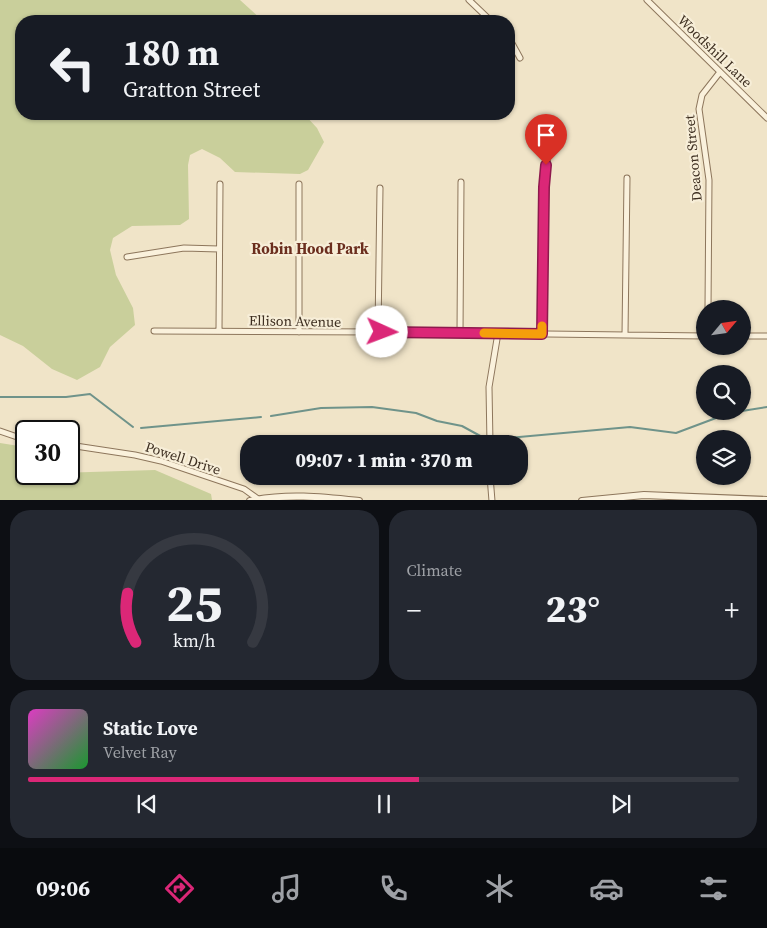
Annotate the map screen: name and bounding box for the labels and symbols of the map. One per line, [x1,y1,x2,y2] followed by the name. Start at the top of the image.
[673,10,757,92] street label: Woodshill Lane
[525,114,567,165] pin
[679,114,707,202] street label: Deacon Street
[251,238,369,259] district label: Robin Hood Park
[696,300,751,355] north arrow
[355,305,407,357] position arrow
[249,310,341,332] street label: Ellison Avenue
[15,420,80,485] speed limit sign: 30
[143,436,223,480] street label: Powell Drive

